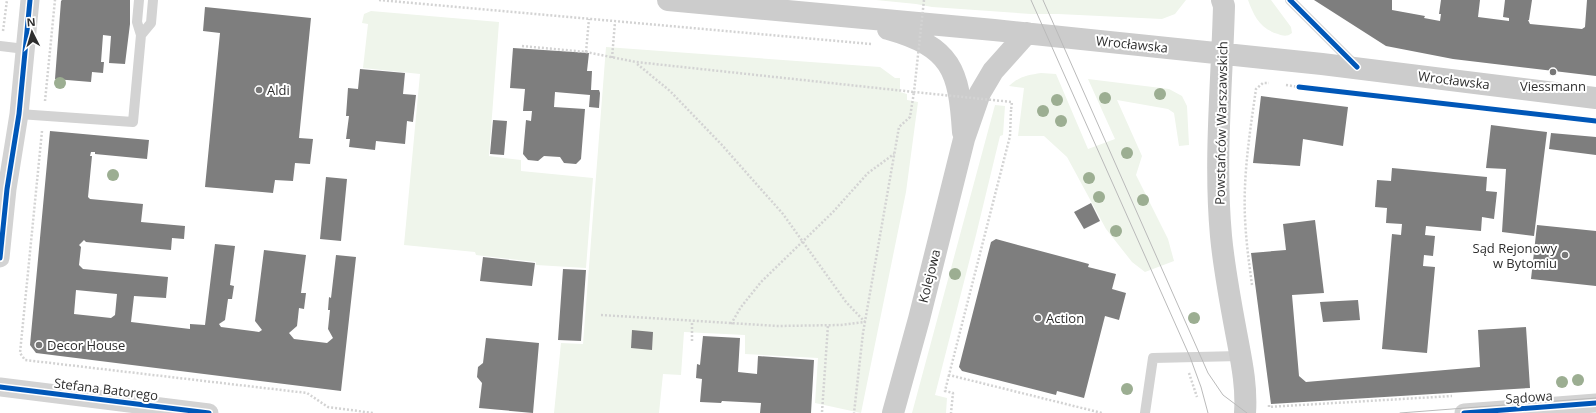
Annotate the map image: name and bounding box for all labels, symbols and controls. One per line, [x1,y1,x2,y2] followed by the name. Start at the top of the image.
[12,12,52,52] north arrow
[26,14,36,29] text: N
[1095,31,1169,57] street label: Wrocławska
[1211,41,1231,205] street label: Powstańców Warszawskich
[1417,67,1491,93] street label: Wrocławska
[1548,67,1558,77] marker: Viessmann
[1520,77,1586,95] place label: Viessmann
[267,81,290,99] place label: Aldi
[254,85,264,95] marker: Aldi
[1473,239,1557,272] place label: Sąd Rejonowy w Bytomiu
[914,247,944,305] street label: Kolejowa
[1560,250,1570,260] marker: Sąd Rejonowy w Bytomiu
[1046,309,1084,327] place label: Action
[1033,313,1043,323] marker: Action
[47,336,125,354] place label: Decor House
[34,340,44,350] marker: Decor House
[53,374,159,404] street label: Stefana Batorego
[1505,386,1553,408] street label: Sądowa

